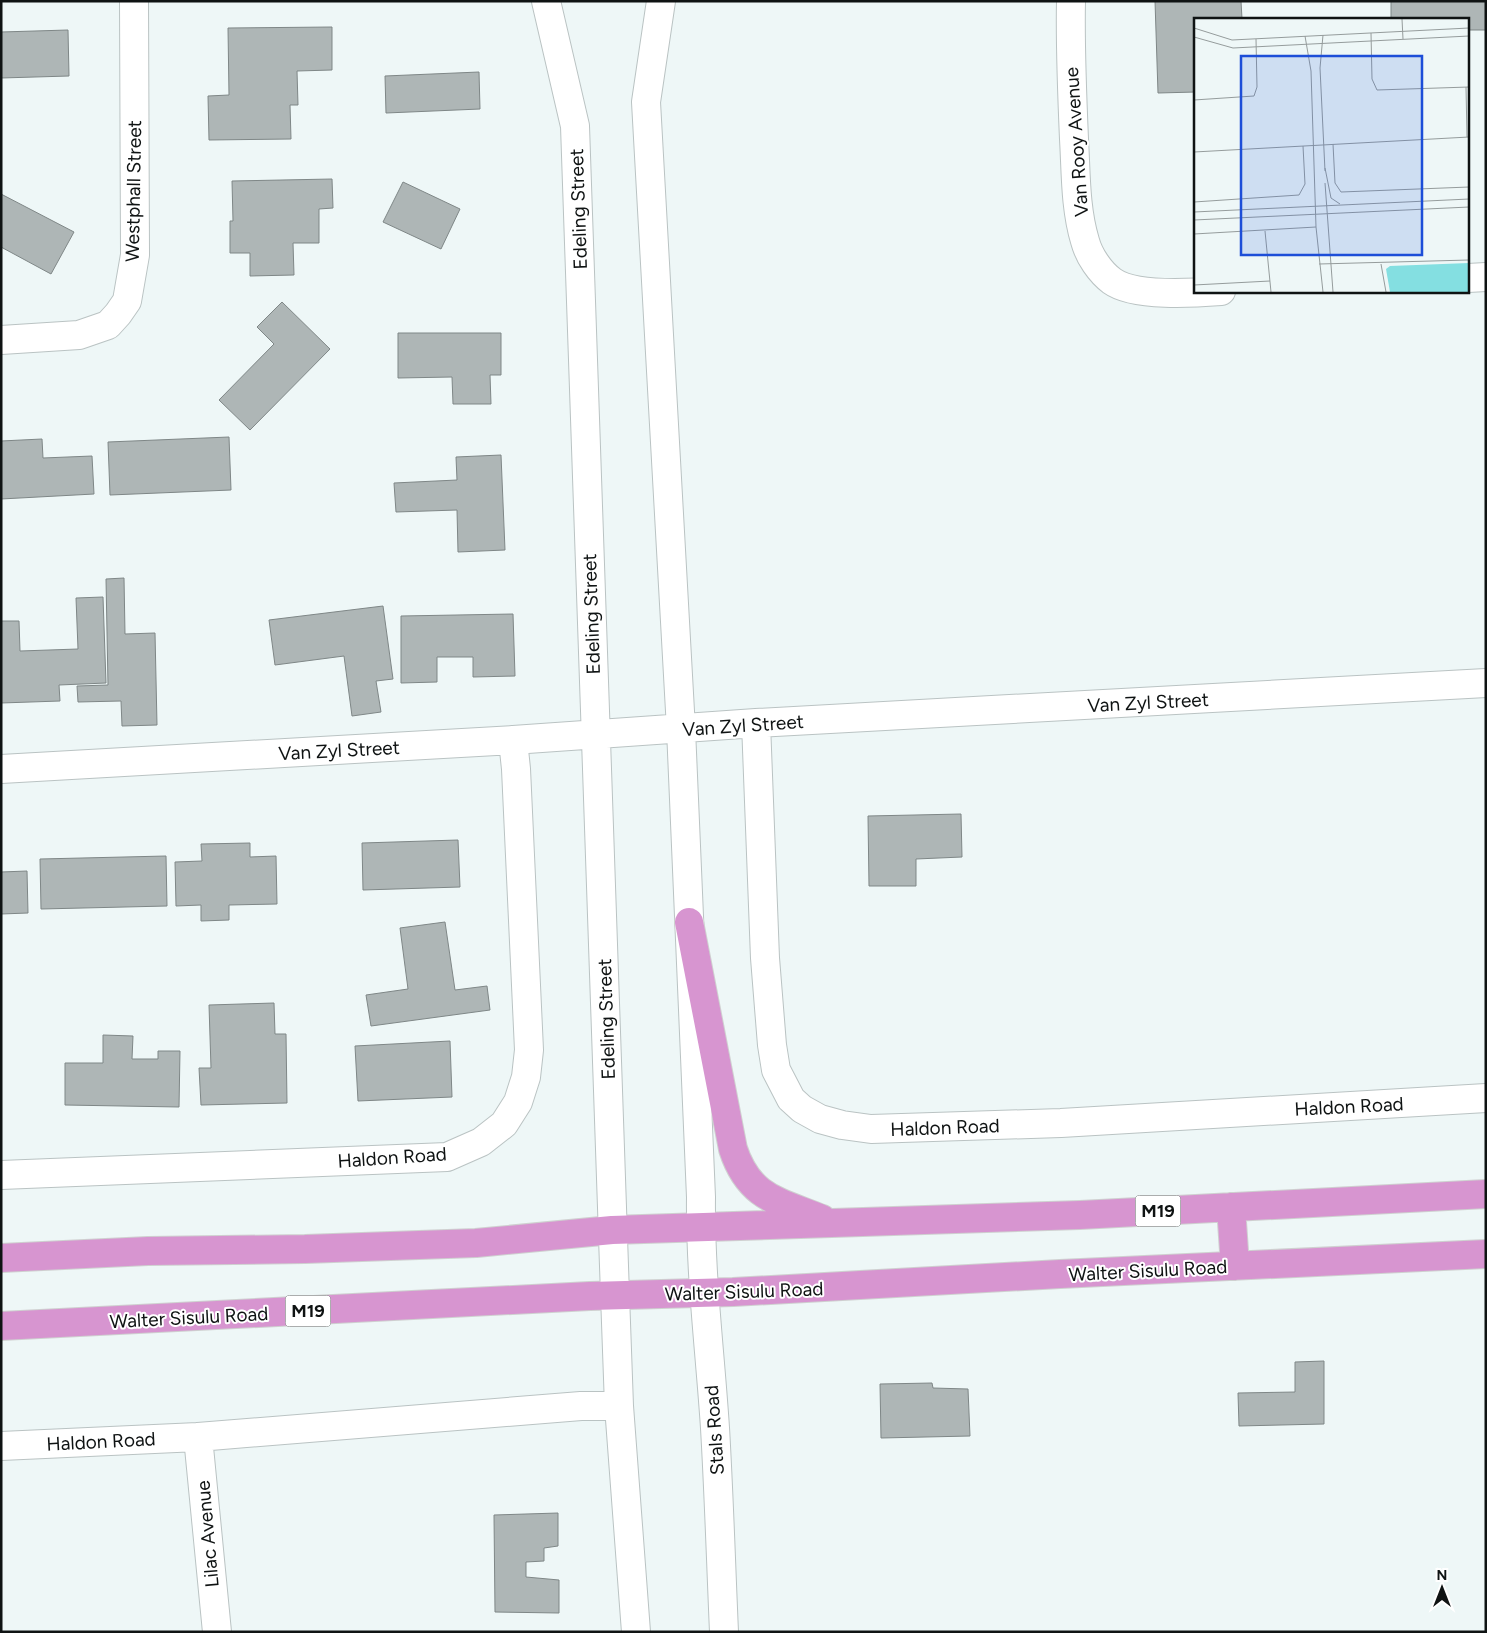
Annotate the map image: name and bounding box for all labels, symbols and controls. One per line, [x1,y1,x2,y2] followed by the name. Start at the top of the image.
[1194,18,1470,292] inset map
[1060,66,1093,218] street label: Van Rooy Avenue
[121,120,146,262] street label: Westphall Street
[565,148,592,270] street label: Edeling Street
[578,553,605,675] street label: Edeling Street
[1087,688,1209,717] street label: Van Zyl Street
[682,710,805,741] street label: Van Zyl Street
[278,736,400,765] street label: Van Zyl Street
[593,958,620,1080] street label: Edeling Street
[1294,1092,1404,1121] street label: Haldon Road
[890,1114,1000,1141] street label: Haldon Road
[337,1142,447,1173] street label: Haldon Road
[1136,1196,1180,1226] road number: M19
[1068,1255,1228,1286] street label: Walter Sisulu Road
[664,1277,824,1306] street label: Walter Sisulu Road
[286,1295,330,1326] road number: M19
[109,1302,269,1333] street label: Walter Sisulu Road
[700,1384,729,1476] street label: Stals Road
[46,1427,156,1456] street label: Haldon Road
[191,1479,224,1588] street label: Lilac Avenue
[1417,1563,1467,1613] north arrow
[1437,1567,1447,1584] text: N

